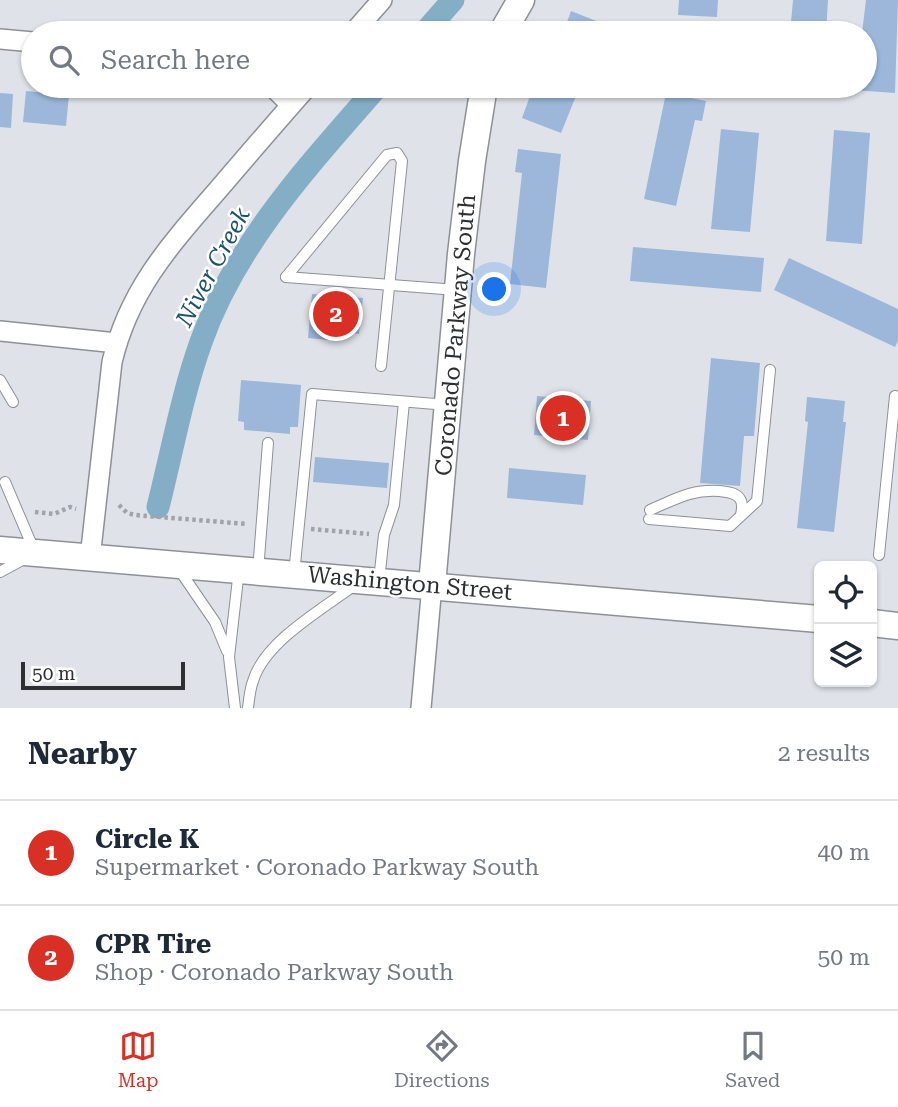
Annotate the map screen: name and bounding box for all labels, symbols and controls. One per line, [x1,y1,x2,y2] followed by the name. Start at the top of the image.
[21,21,877,98] search box
[45,41,83,79] icon: search
[101,45,250,75] text: Search here
[430,193,481,477] street label: Coronado Parkway South
[170,203,256,332] water label: Niver Creek
[477,272,511,306] your location
[313,288,359,340] pin: 2
[540,392,586,444] pin: 1
[307,561,514,606] street label: Washington Street
[814,561,877,687] map controls
[814,561,877,624] button: locate
[814,624,877,687] button: layers
[21,659,186,691] scale bar
[32,662,75,685] text: 50 m
[28,736,137,771] text: Nearby
[778,740,870,767] text: 2 results
[95,824,199,854] text: Circle K
[45,839,57,866] text: 1
[817,839,870,866] text: 40 m
[95,854,539,881] text: Supermarket · Coronado Parkway South
[95,929,211,959] text: CPR Tire
[45,944,57,971] text: 2
[817,944,870,971] text: 50 m
[95,959,454,986] text: Shop · Coronado Parkway South
[118,1027,158,1092] tab: Map
[394,1027,490,1092] tab: Directions
[725,1027,780,1092] tab: Saved

